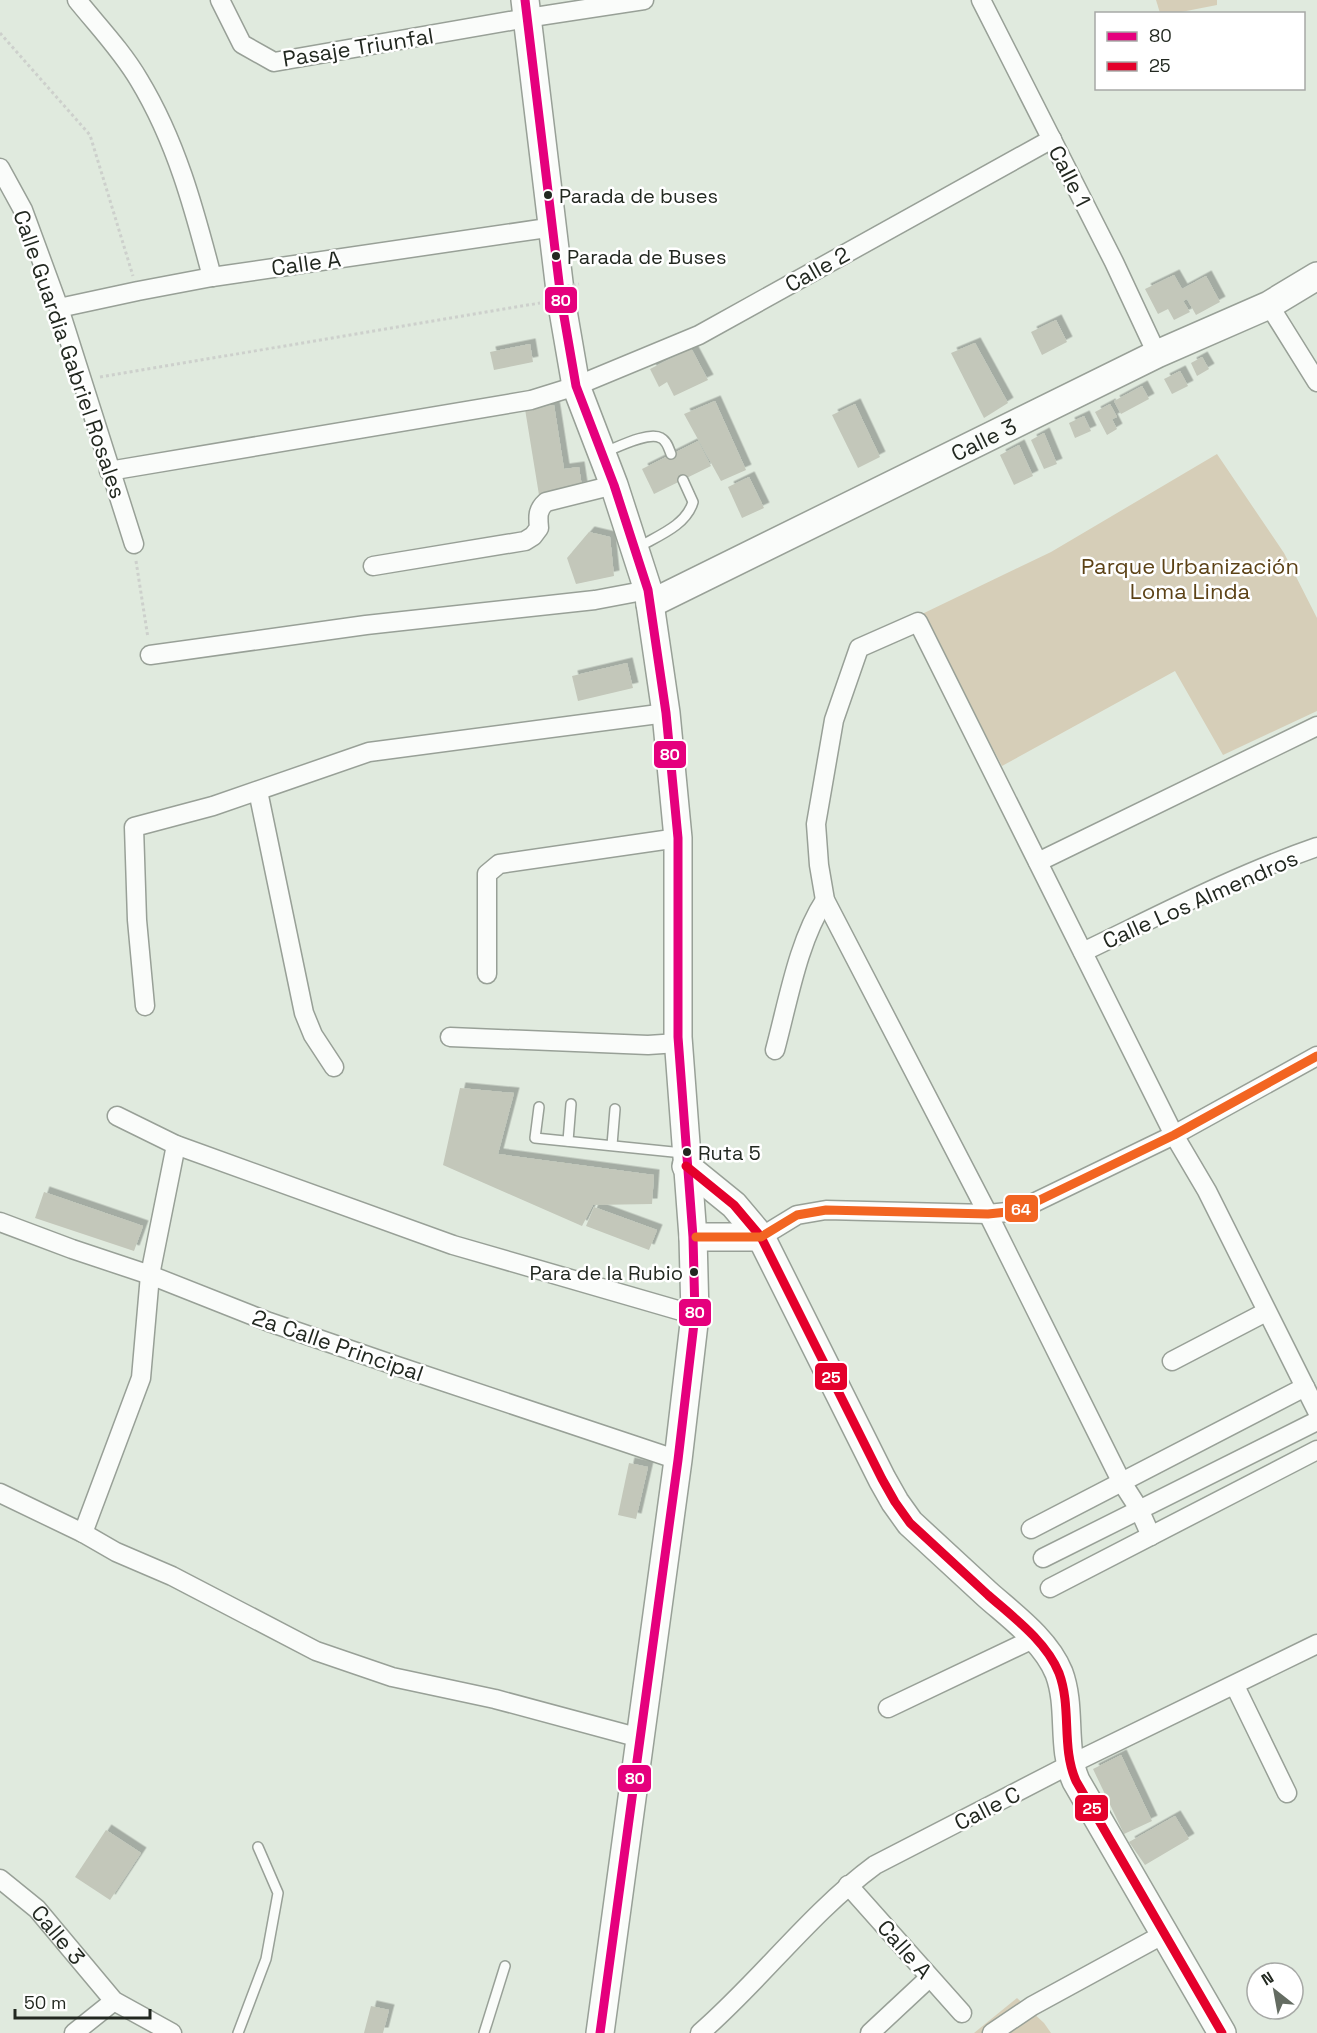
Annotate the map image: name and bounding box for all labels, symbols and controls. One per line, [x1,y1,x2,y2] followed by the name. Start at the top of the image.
[1095,12,1305,90] legend
[281,21,435,73] street label: Pasaje Triunfal
[1149,24,1172,47] text: 80
[1149,54,1171,77] text: 25
[1043,140,1097,212] street label: Calle 1
[559,183,718,209] place label: Parada de buses
[542,189,554,201] marker: Parada de buses
[7,206,133,502] street label: Calle Guardia Gabriel Rosales
[780,240,854,298] street label: Calle 2
[269,244,343,282] street label: Calle A
[567,244,726,270] place label: Parada de Buses
[550,250,562,262] marker: Parada de Buses
[544,286,578,314] line badge: 80
[551,290,571,311] text: 80
[946,412,1021,467] street label: Calle 3
[1081,552,1299,605] park label: Parque Urbanización Loma Linda
[653,740,687,769] line badge: 80
[660,744,680,765] text: 80
[1098,843,1302,955] street label: Calle Los Almendros
[698,1140,761,1166] place label: Ruta 5
[681,1146,693,1158] marker: Ruta 5
[1004,1194,1039,1223] line badge: 64
[1011,1199,1031,1220] text: 64
[529,1260,683,1286] place label: Para de la Rubio
[688,1266,700,1278] marker: Para de la Rubio
[678,1298,712,1327] line badge: 80
[685,1302,705,1323] text: 80
[249,1303,427,1387] street label: 2a Calle Principal
[814,1362,848,1391] line badge: 25
[821,1367,841,1388] text: 25
[617,1764,652,1793] line badge: 80
[625,1768,645,1789] text: 80
[949,1780,1025,1836] street label: Calle C
[1074,1794,1109,1822] line badge: 25
[1082,1798,1102,1819] text: 25
[25,1899,91,1970] street label: Calle 3
[872,1913,939,1985] street label: Calle A
[1245,1961,1305,2021] north arrow
[1258,1967,1278,1990] text: N
[15,1982,150,2020] scale bar
[24,1991,66,2014] text: 50 m

